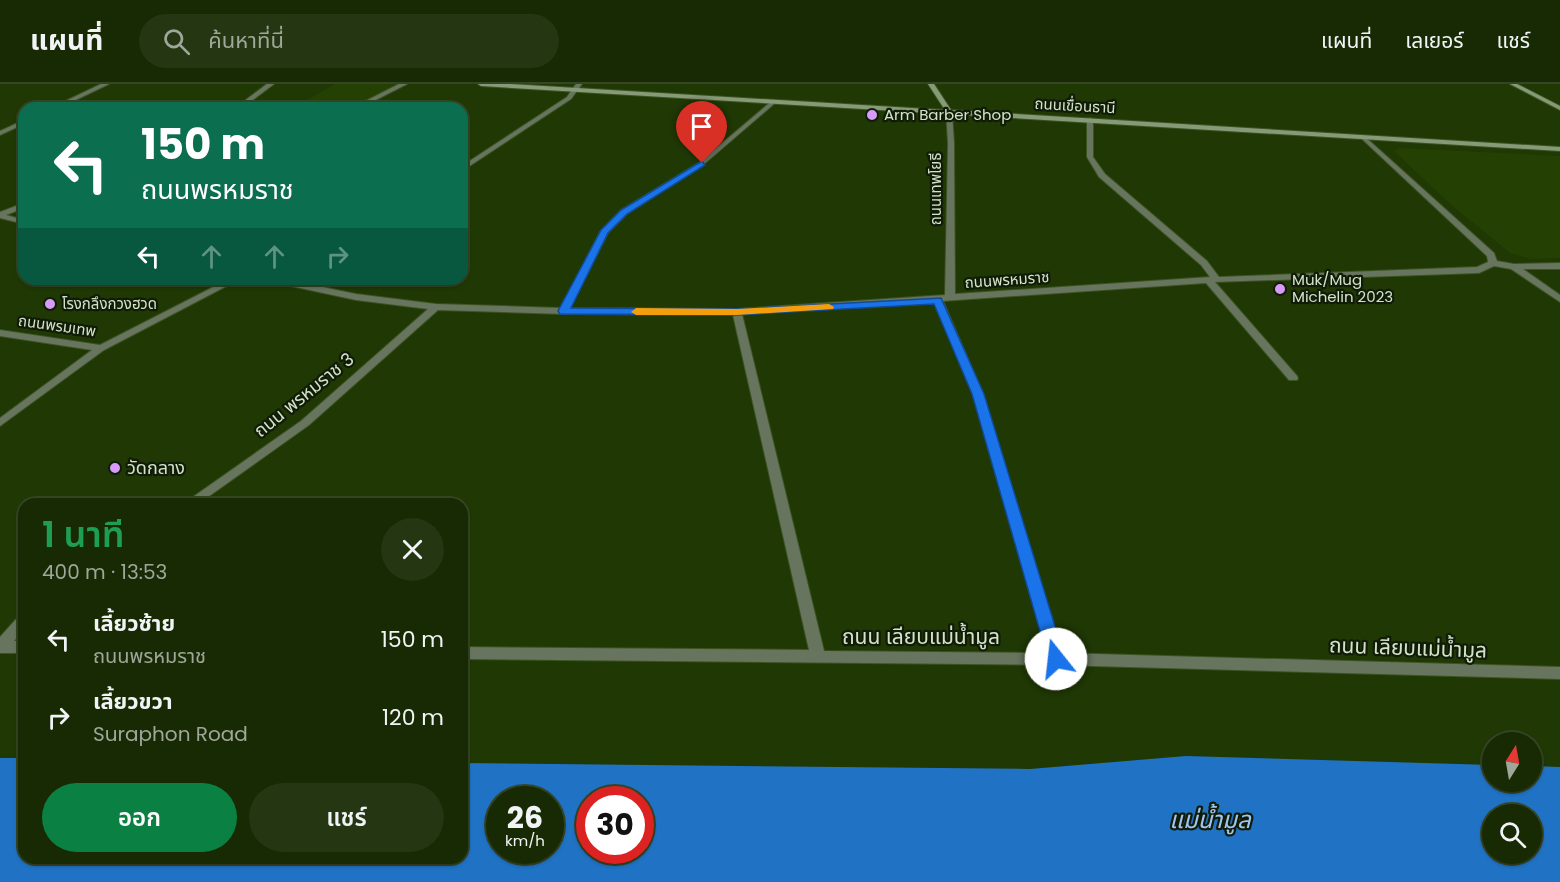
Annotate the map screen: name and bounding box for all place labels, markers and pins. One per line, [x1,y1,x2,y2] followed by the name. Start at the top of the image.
[676,101,727,163] pin
[884,104,1011,125] place label: Arm Barber Shop
[865,108,879,122] marker: Arm Barber Shop
[1292,269,1393,307] place label: Muk/Mug Michelin 2023
[1273,282,1287,296] marker: Muk/Mug Michelin 2023
[62,293,157,314] place label: โรงกลึงกวงฮวด
[43,297,57,311] marker: โรงกลึงกวงฮวด
[127,455,185,480] place label: วัดกลาง
[108,461,122,475] marker: วัดกลาง

